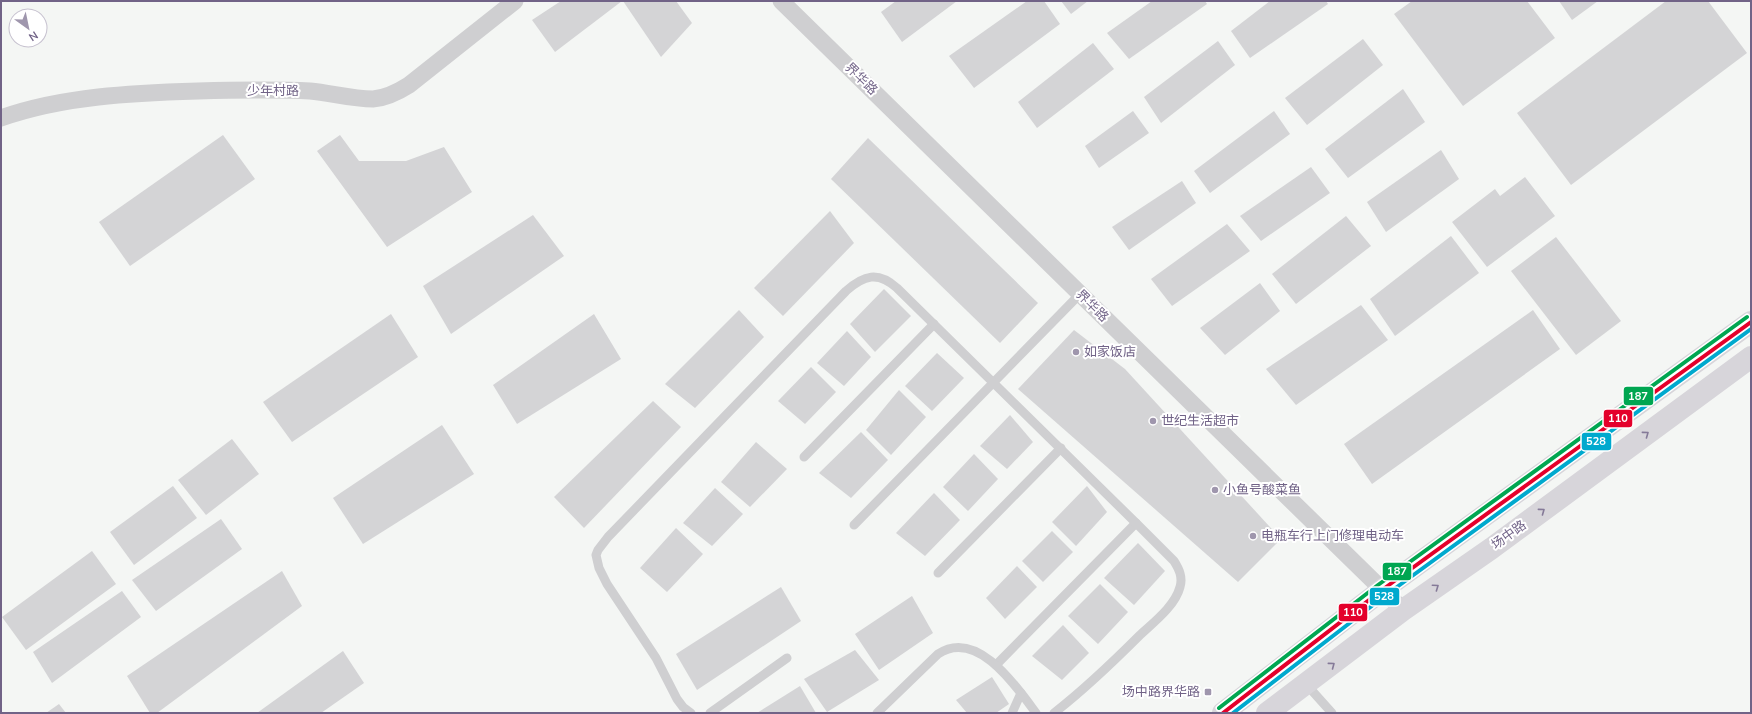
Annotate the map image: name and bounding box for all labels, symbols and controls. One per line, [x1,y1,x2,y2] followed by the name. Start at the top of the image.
[8,8,48,48] north arrow
[26,27,41,44] text: N
[841,59,881,99] street label: 界华路
[247,82,299,100] street label: 少年村路
[1072,286,1112,326] street label: 界华路
[1084,343,1136,361] place label: 如家饭店
[1071,347,1081,357] marker: 如家饭店
[1623,386,1654,406] line badge: 187
[1628,389,1648,404] text: 187
[1603,409,1633,428] line badge: 110
[1608,411,1628,426] text: 110
[1161,412,1239,430] place label: 世纪生活超市
[1148,416,1158,426] marker: 世纪生活超市
[1581,432,1612,451] line badge: 528
[1642,432,1649,439] one-way arrow
[1586,434,1606,449] text: 528
[1223,481,1301,499] place label: 小鱼号酸菜鱼
[1210,485,1220,495] marker: 小鱼号酸菜鱼
[1537,509,1544,516] one-way arrow
[1488,516,1530,554] street label: 场中路
[1261,527,1404,545] place label: 电瓶车行上门修理电动车
[1248,531,1258,541] marker: 电瓶车行上门修理电动车
[1382,562,1412,581] line badge: 187
[1387,564,1407,579] text: 187
[1432,584,1439,592] one-way arrow
[1369,587,1400,606] line badge: 528
[1374,589,1394,604] text: 528
[1338,603,1368,622] line badge: 110
[1343,605,1363,620] text: 110
[1328,662,1335,670] one-way arrow
[1122,683,1200,701] place label: 场中路界华路
[1203,687,1213,697] marker: 场中路界华路

